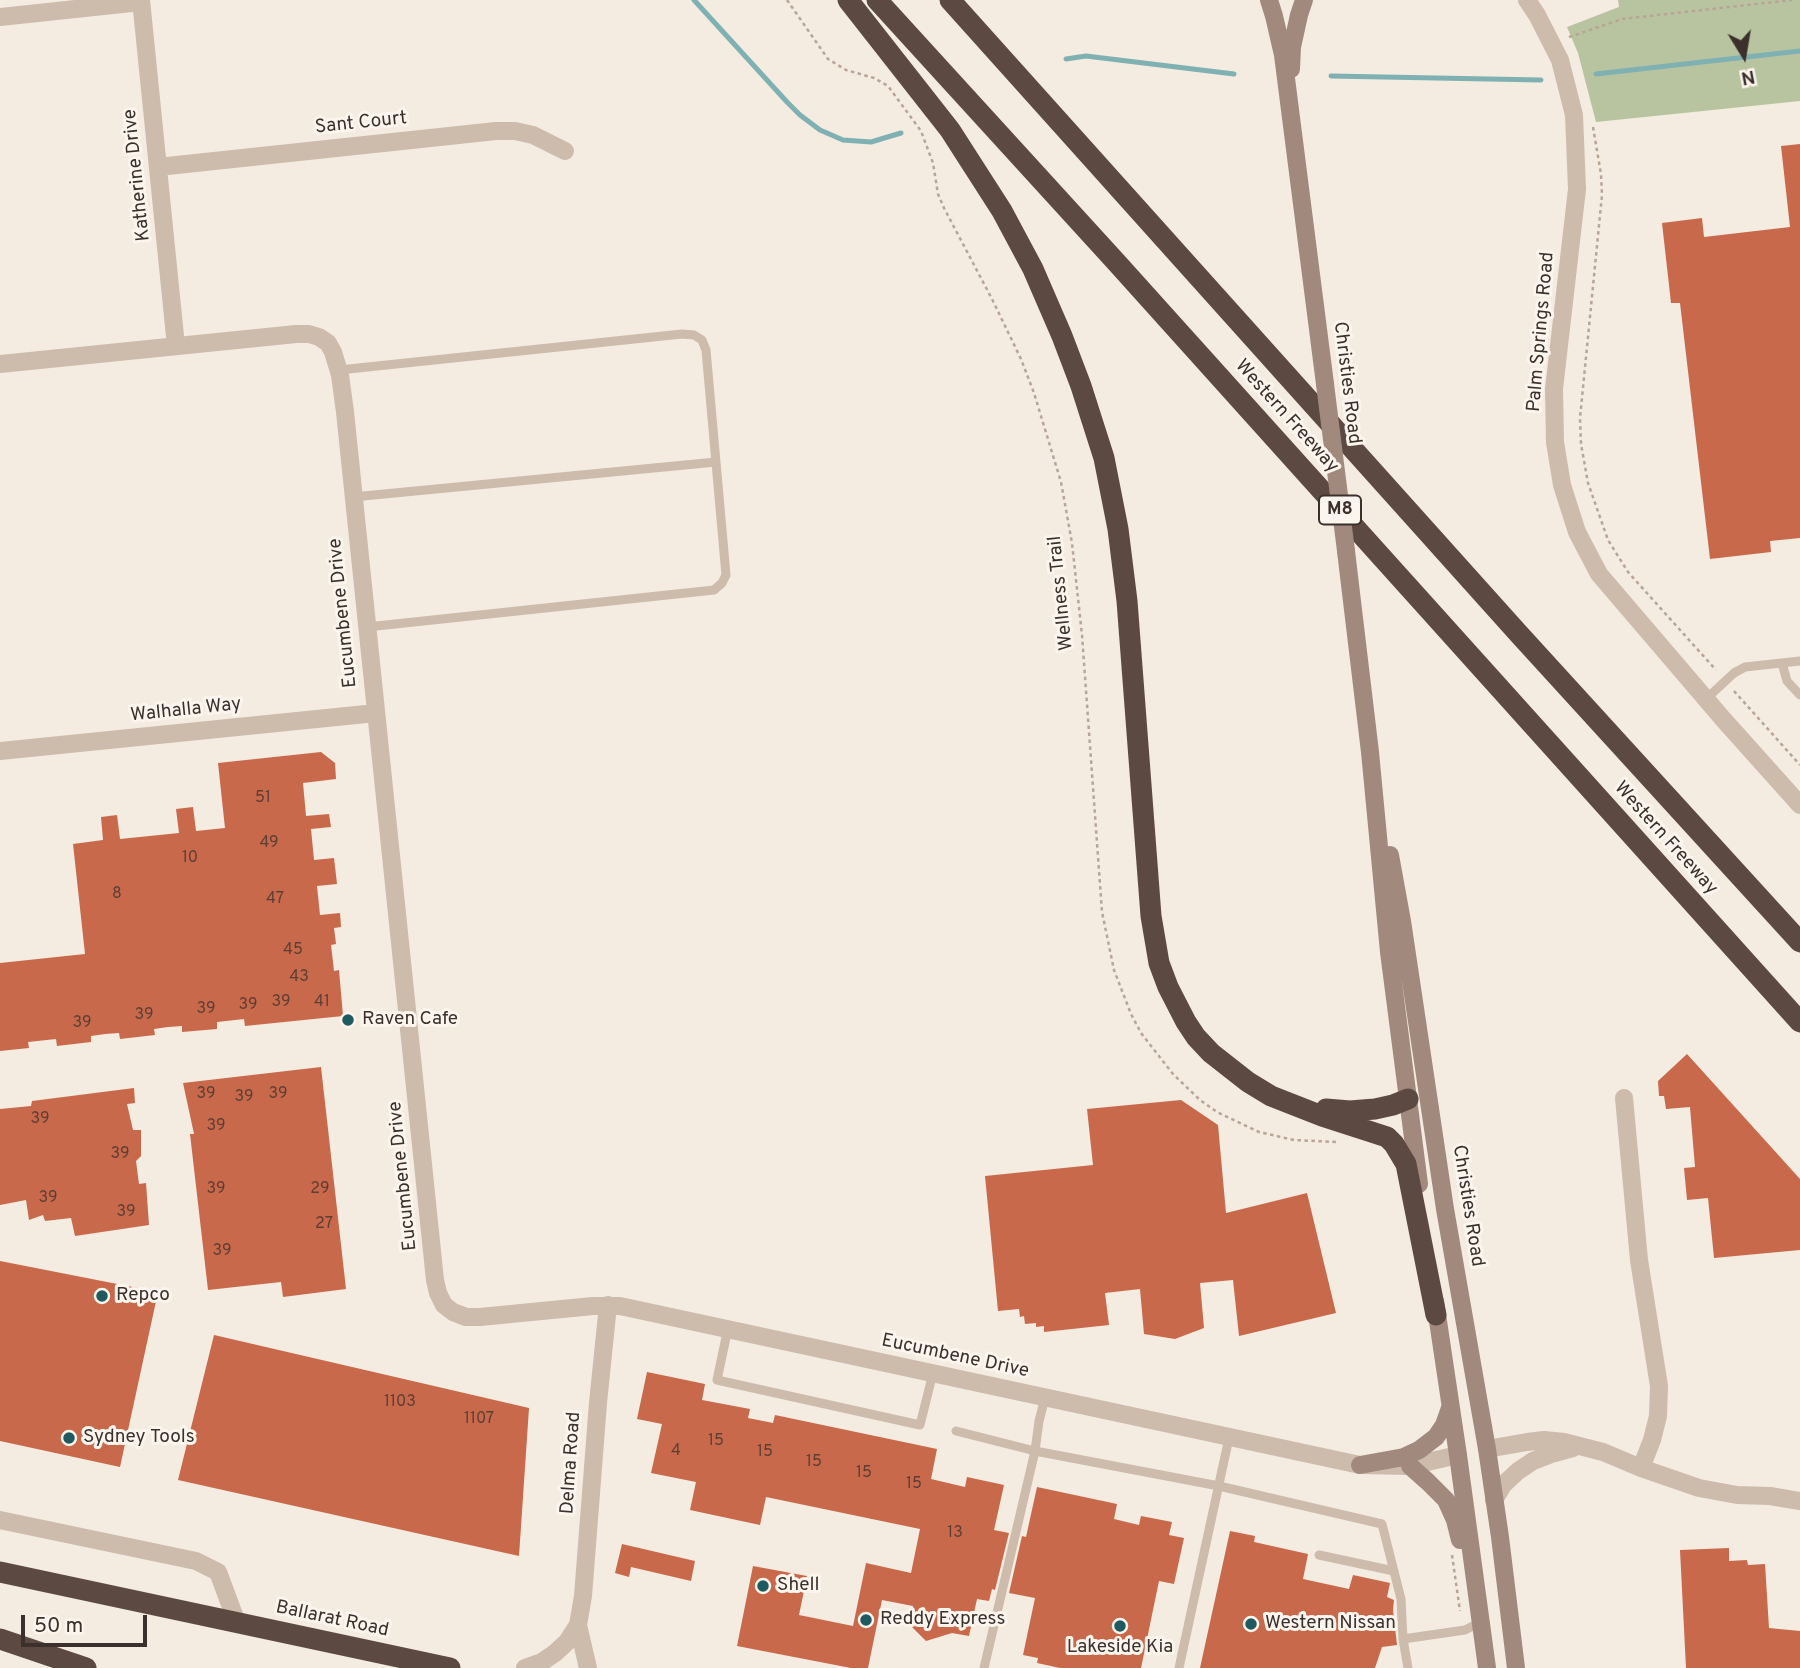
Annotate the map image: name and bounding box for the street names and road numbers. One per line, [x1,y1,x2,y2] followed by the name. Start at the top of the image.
[120,108,156,242] street label: Katherine Drive
[314,108,408,140] street label: Sant Court
[1524,251,1560,413] street label: Palm Springs Road
[1327,321,1365,445] street label: Christies Road
[1229,356,1343,478] street label: Western Freeway
[1319,496,1361,524] road number: M8
[1045,534,1079,652] street label: Wellness Trail
[325,537,363,689] street label: Eucumbene Drive
[130,694,242,728] street label: Walhalla Way
[1608,778,1722,900] street label: Western Freeway
[385,1100,423,1252] street label: Eucumbene Drive
[1446,1143,1488,1269] street label: Christies Road
[879,1330,1031,1384] street label: Eucumbene Drive
[557,1411,587,1515] street label: Delma Road
[273,1597,391,1643] street label: Ballarat Road

